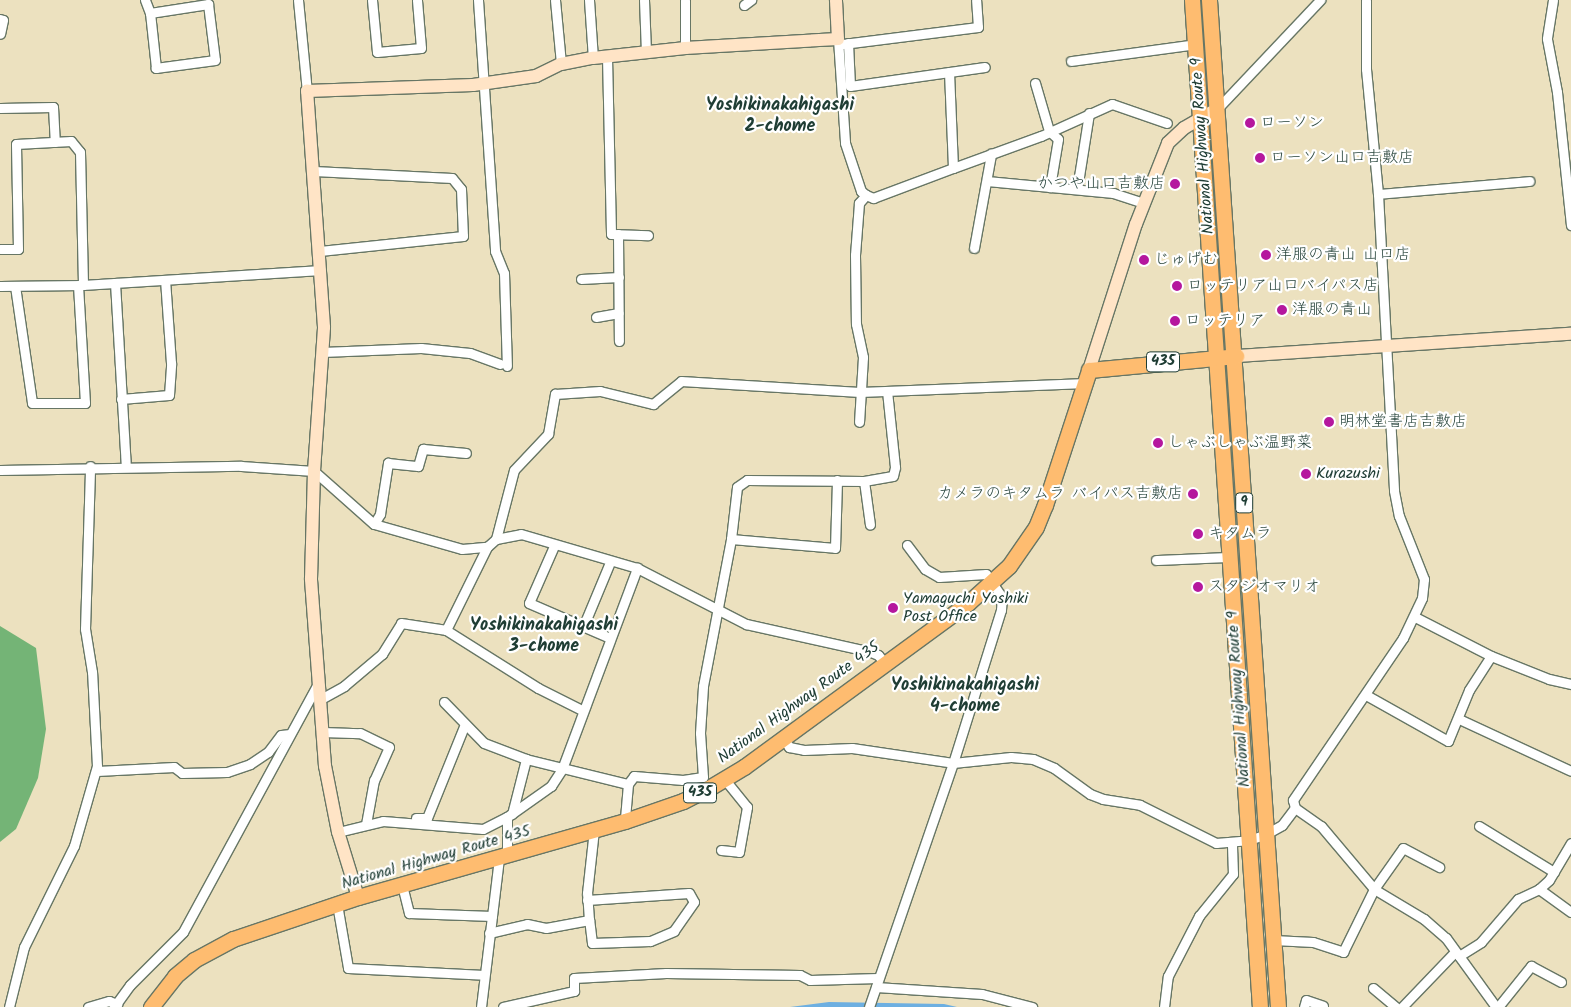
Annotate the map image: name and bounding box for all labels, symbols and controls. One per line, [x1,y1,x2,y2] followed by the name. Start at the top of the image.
[1187,57,1219,235] street label: National Highway Route 9
[706,96,854,138] district label: Yoshikinakahigashi 2-chome
[1260,113,1324,133] place label: ローソン
[1244,117,1256,129] marker: ローソン
[1270,148,1414,168] place label: ローソン山口吉敷店
[1254,152,1266,164] marker: ローソン山口吉敷店
[1037,174,1165,194] place label: かつや山口吉敷店
[1169,178,1181,190] marker: かつや山口吉敷店
[1276,245,1410,265] place label: 洋服の青山 山口店
[1260,249,1272,261] marker: 洋服の青山 山口店
[1154,250,1218,270] place label: じゅげむ
[1138,254,1150,266] marker: じゅげむ
[1187,276,1379,296] place label: ロッテリア山口バイパス店
[1171,280,1183,292] marker: ロッテリア山口バイパス店
[1292,300,1372,320] place label: 洋服の青山
[1276,304,1288,316] marker: 洋服の青山
[1185,311,1265,331] place label: ロッテリア
[1169,315,1181,327] marker: ロッテリア
[1146,350,1180,374] road number: 435
[1339,412,1467,432] place label: 明林堂書店吉敷店
[1323,416,1335,428] marker: 明林堂書店吉敷店
[1168,433,1312,453] place label: しゃぶしゃぶ温野菜
[1152,437,1164,449] marker: しゃぶしゃぶ温野菜
[1316,464,1380,484] place label: Kurazushi
[1300,468,1312,480] marker: Kurazushi
[937,484,1183,504] place label: カメラのキタムラ バイパス吉敷店
[1187,488,1199,500] marker: カメラのキタムラ バイパス吉敷店
[1234,490,1254,516] road number: 9
[1208,524,1272,544] place label: キタムラ
[1192,528,1204,540] marker: キタムラ
[1208,577,1320,597] place label: スタジオマリオ
[1192,581,1204,593] marker: スタジオマリオ
[903,589,1028,627] place label: Yamaguchi Yoshiki Post Office
[887,602,899,614] marker: Yamaguchi Yoshiki Post Office
[1223,610,1255,788] street label: National Highway Route 9
[470,616,618,659] district label: Yoshikinakahigashi 3-chome
[714,638,884,768] street label: National Highway Route 435
[891,676,1039,719] district label: Yoshikinakahigashi 4-chome
[682,780,718,806] road number: 435
[339,822,533,894] street label: National Highway Route 435

